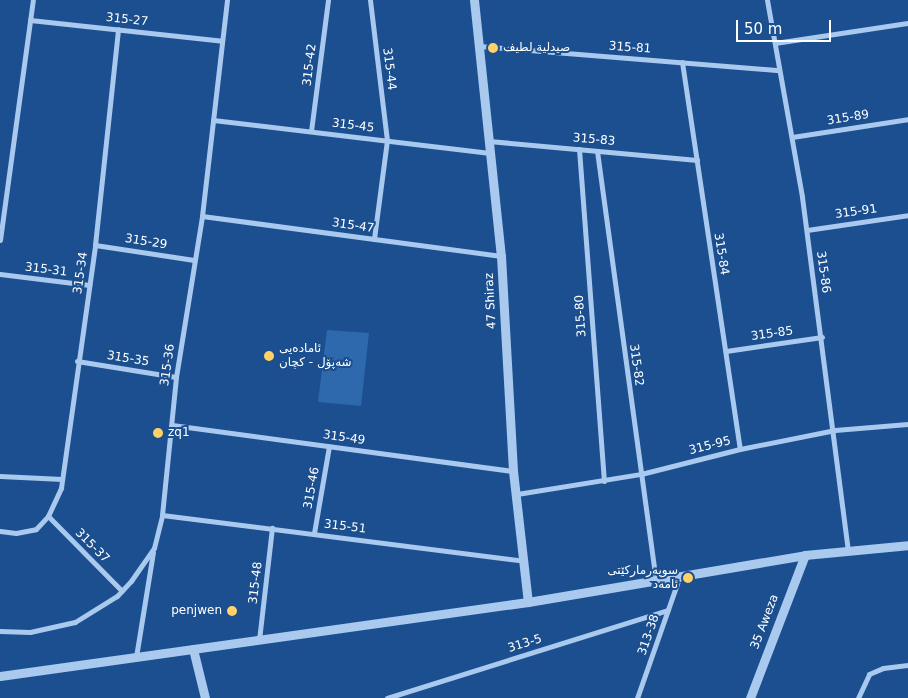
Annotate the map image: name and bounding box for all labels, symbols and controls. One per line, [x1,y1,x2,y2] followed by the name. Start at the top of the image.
[738,10,833,42] scale bar
[105,11,149,29] street label: 315-27
[744,20,782,38] text: 50 m
[608,39,652,57] street label: 315-81
[503,41,570,55] place label: صیدلیة لطیف
[487,42,499,54] marker: صیدلیة لطیف
[300,43,320,87] street label: 315-42
[379,47,399,91] street label: 315-44
[826,108,870,128] street label: 315-89
[331,116,375,136] street label: 315-45
[572,131,616,149] street label: 315-83
[834,202,878,222] street label: 315-91
[331,216,375,236] street label: 315-47
[124,232,168,252] street label: 315-29
[711,232,731,276] street label: 315-84
[813,250,833,294] street label: 315-86
[71,251,91,295] street label: 315-34
[24,260,68,280] street label: 315-31
[482,273,500,329] street label: 47 Shiraz
[572,294,590,338] street label: 315-80
[750,324,794,344] street label: 315-85
[279,342,352,370] place label: ئامادەیی شەپۆل - کچان
[158,343,178,387] street label: 315-36
[626,343,646,387] street label: 315-82
[106,349,150,369] street label: 315-35
[263,350,275,362] marker: ئامادەیی شەپۆل - کچان
[168,426,190,440] place label: zq1
[152,427,164,439] marker: zq1
[322,428,366,448] street label: 315-49
[688,434,732,458] street label: 315-95
[301,466,323,510] street label: 315-46
[323,517,367,537] street label: 315-51
[72,526,112,566] street label: 315-37
[246,561,266,605] street label: 315-48
[607,564,678,592] place label: سوپەرمارکێتی ئامەد
[682,572,694,584] marker: سوپەرمارکێتی ئامەد
[748,593,782,651] street label: 35 Aweza
[171,604,222,618] place label: penjwen
[226,605,238,617] marker: penjwen
[635,613,663,657] street label: 313-38
[506,632,544,656] street label: 313-5

